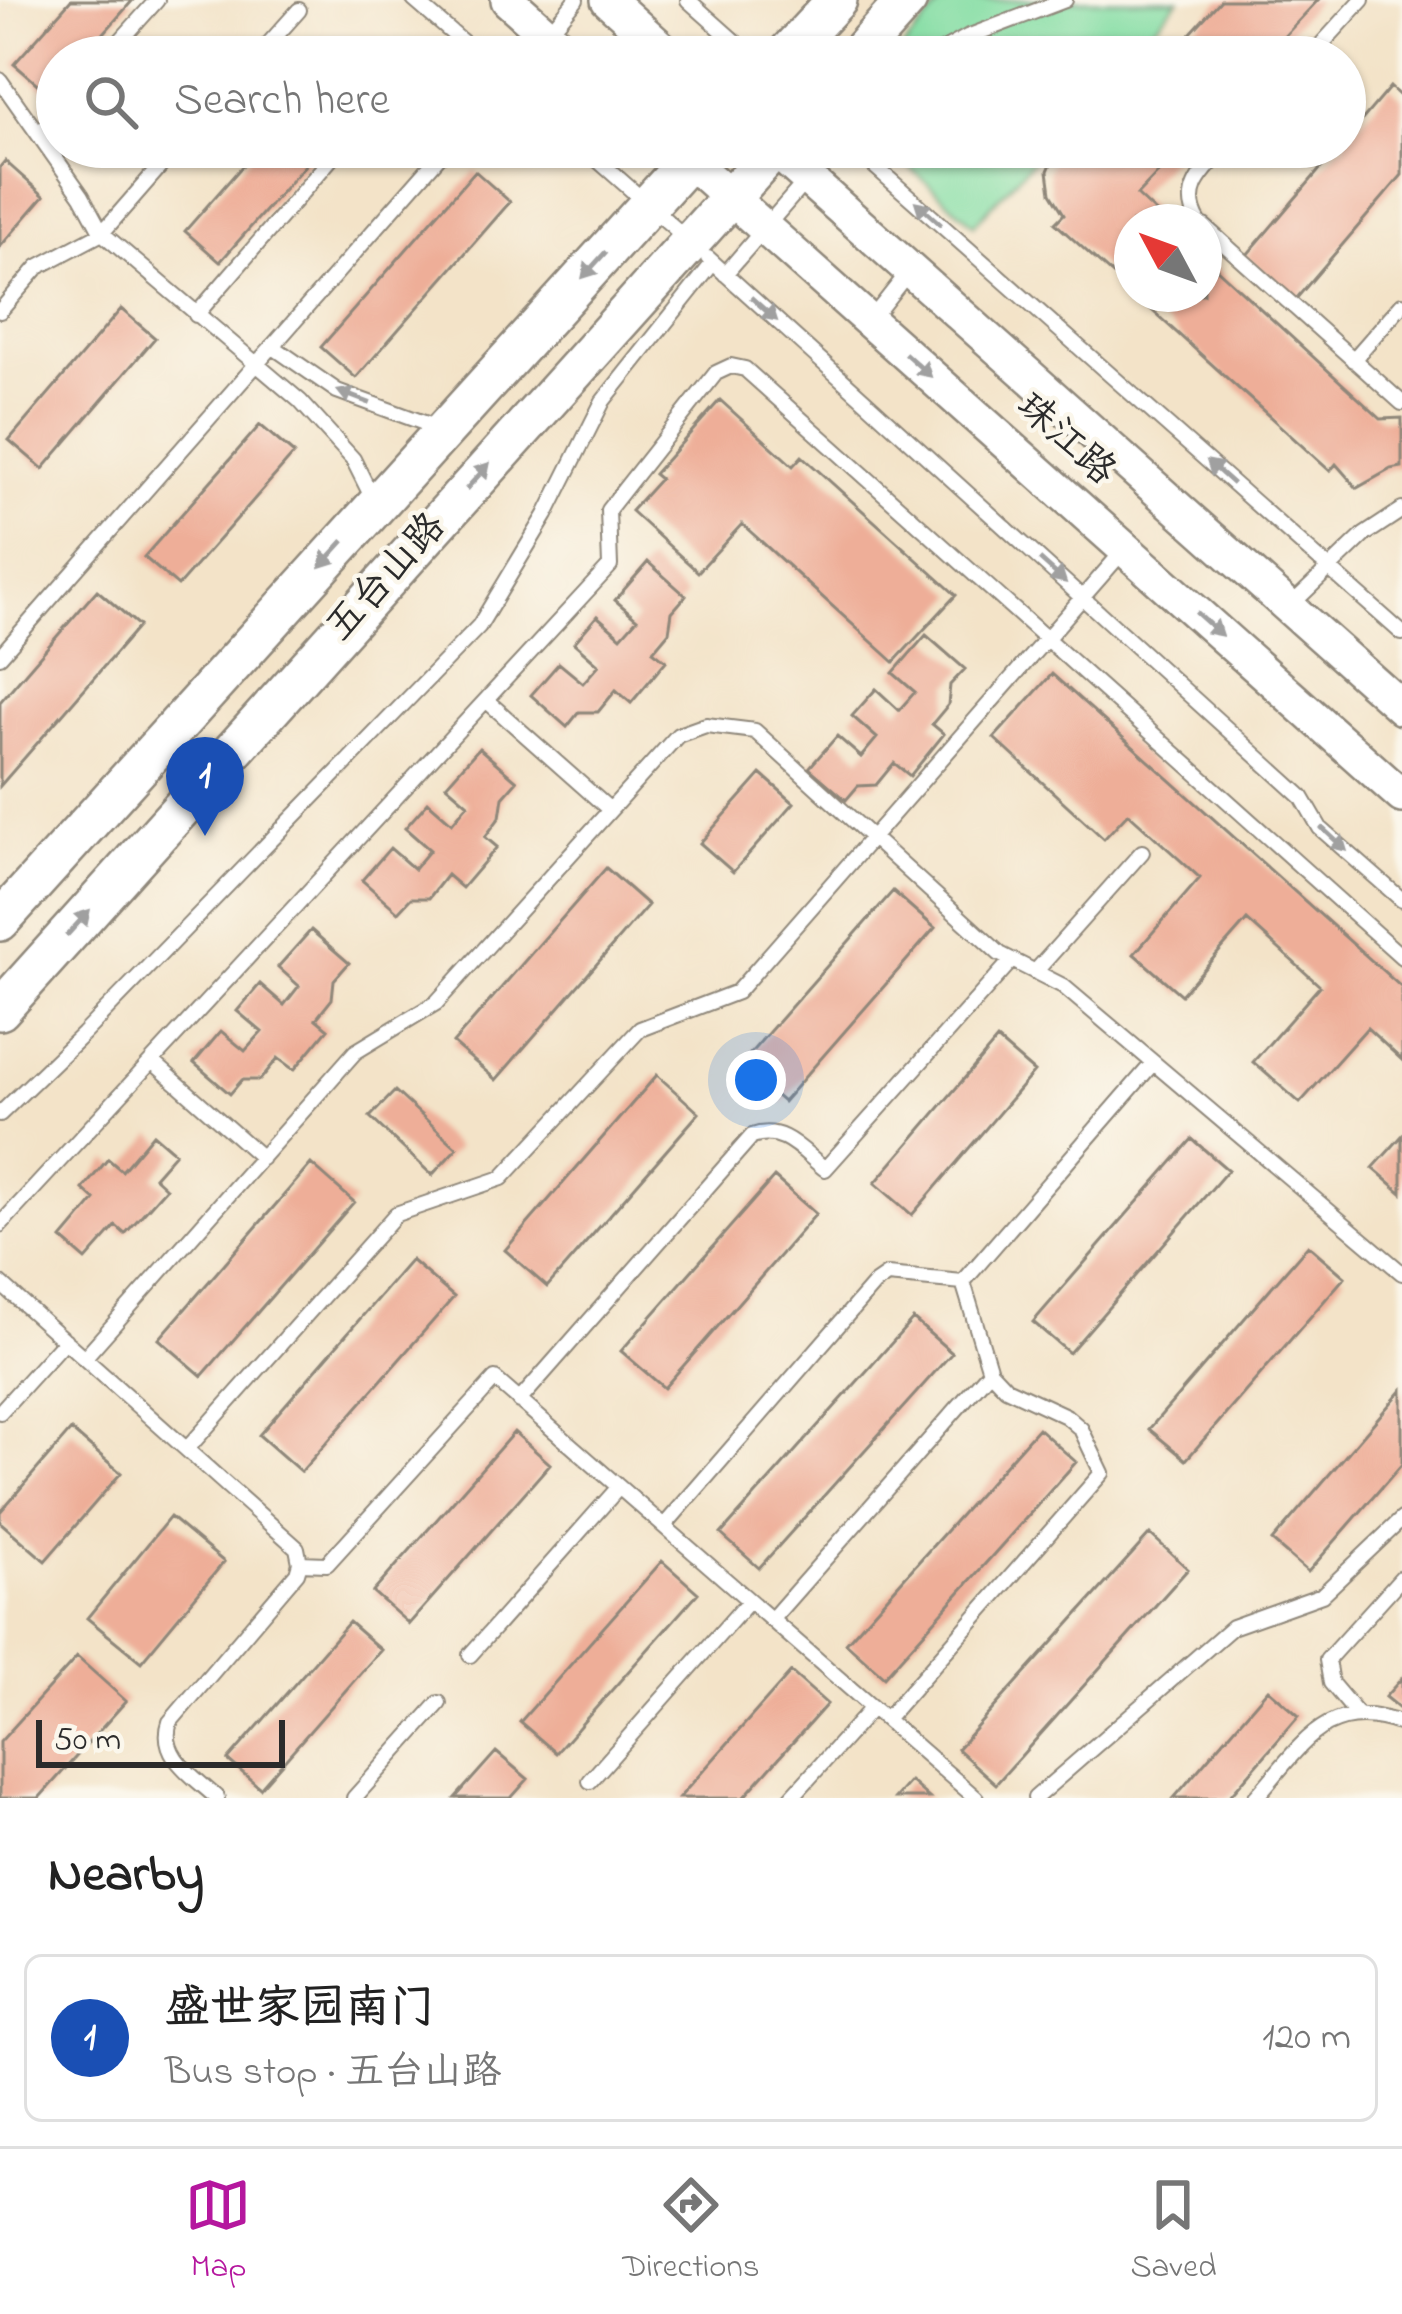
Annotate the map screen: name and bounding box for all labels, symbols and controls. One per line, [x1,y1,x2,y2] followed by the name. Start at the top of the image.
[36,36,1366,168] search box
[78,69,144,135] icon: search
[174,69,390,135] text: Search here
[913,200,943,227] one-way arrow
[1114,204,1222,312] north arrow
[581,250,608,279] one-way arrow
[749,295,778,322] one-way arrow
[903,351,932,378] one-way arrow
[1002,380,1128,500] street label: 珠江路
[335,386,371,405] one-way arrow
[1205,459,1235,486] one-way arrow
[464,462,491,491] one-way arrow
[314,501,460,655] street label: 五台山路
[319,539,347,568] one-way arrow
[1038,557,1068,584] one-way arrow
[1194,610,1224,637] one-way arrow
[166,737,244,836] pin: 1
[1319,825,1348,852] one-way arrow
[64,909,91,938] one-way arrow
[726,1050,786,1110] your location
[36,1714,285,1767] scale bar
[54,1717,121,1765] text: 50 m
[48,1839,204,1914] text: Nearby
[165,1977,435,2043] text: 盛世家园南门
[84,2010,96,2067] text: 1
[1262,2010,1351,2067] text: 120 m
[165,2045,501,2102] text: Bus stop · 五台山路
[185,2172,251,2292] tab: Map
[622,2172,760,2292] tab: Directions
[1130,2172,1217,2292] tab: Saved

